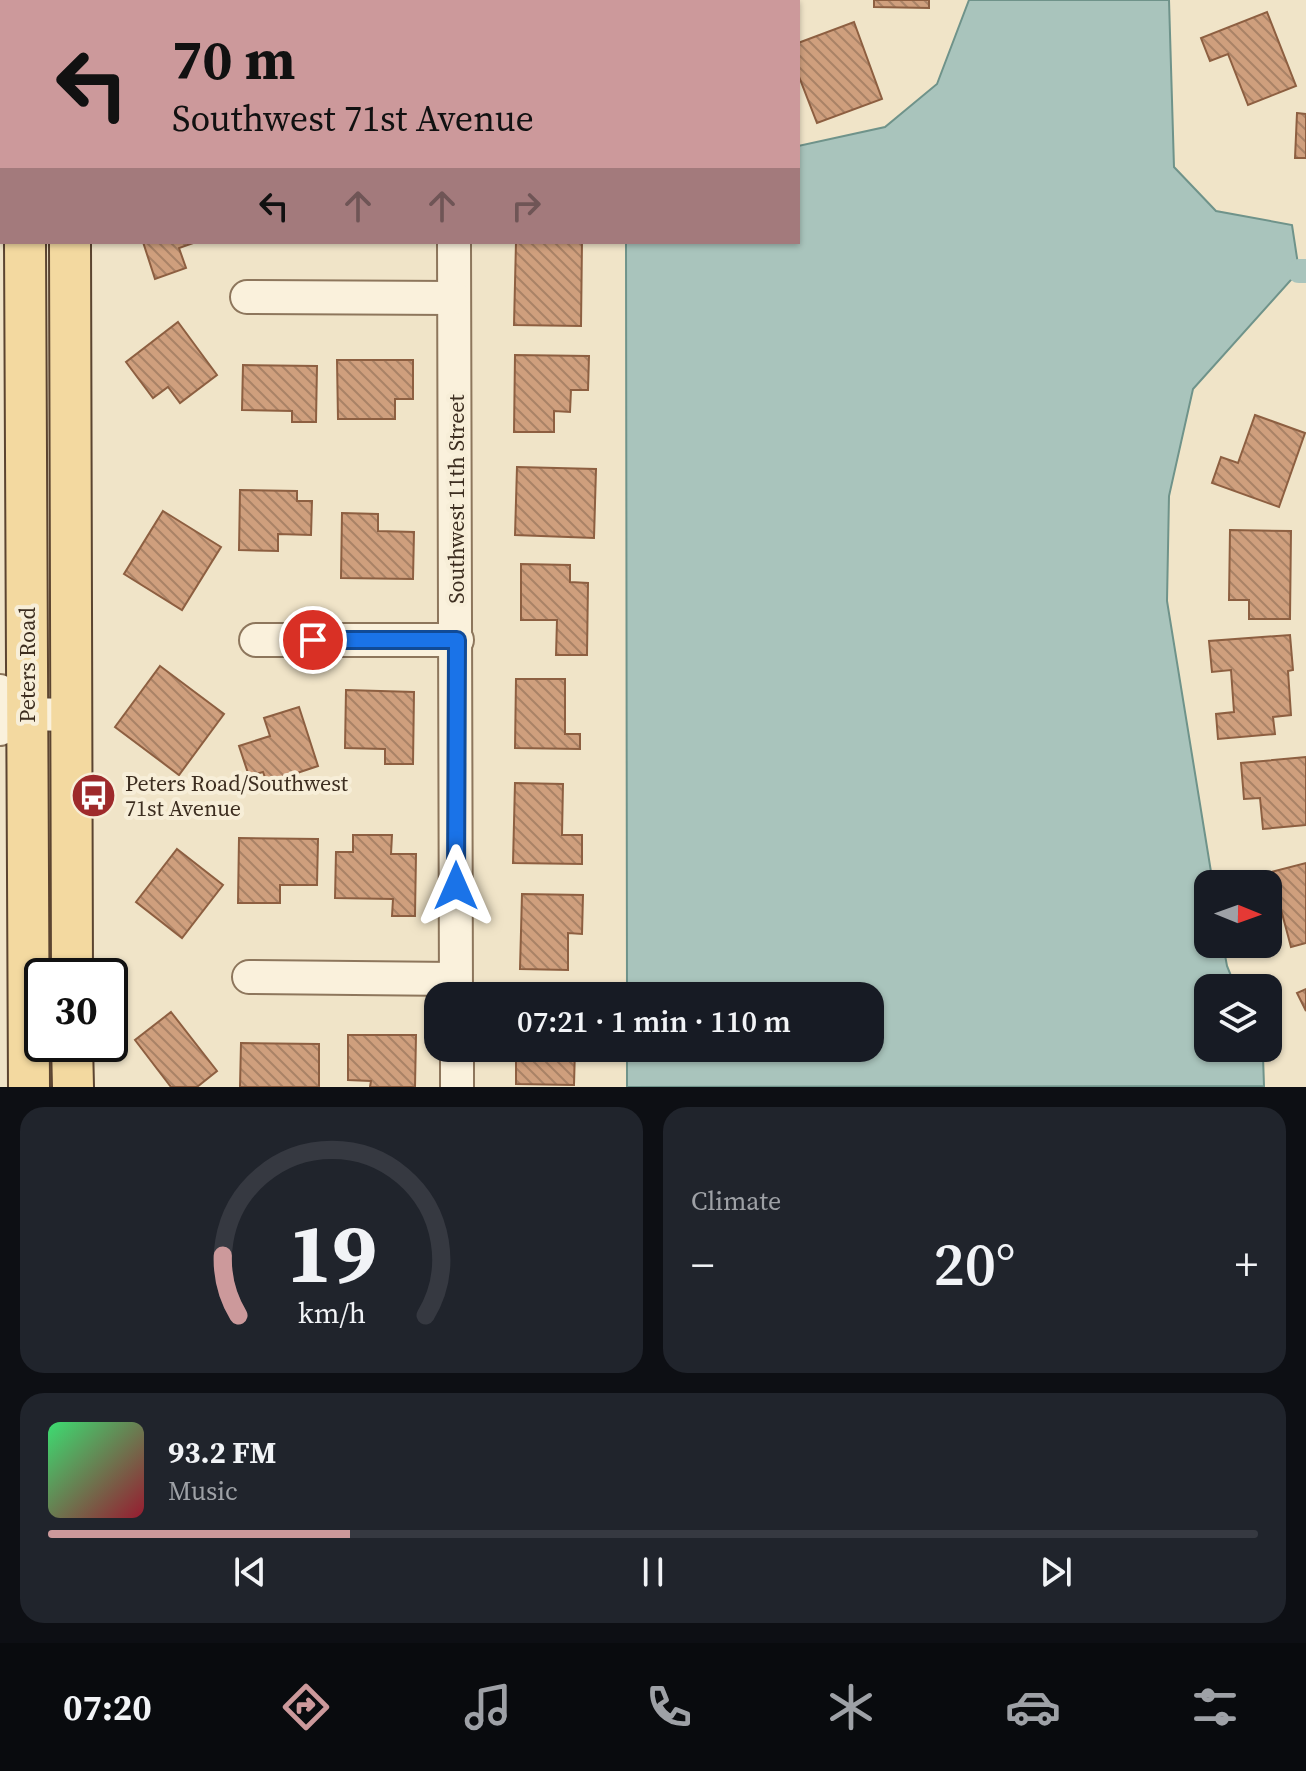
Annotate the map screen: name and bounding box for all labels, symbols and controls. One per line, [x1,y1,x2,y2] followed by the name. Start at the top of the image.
[172,21,295,98] text: 70 m
[40,32,144,136] icon: left
[172,94,534,143] text: Southwest 71st Avenue
[252,184,296,228] icon: left
[336,184,380,228] icon: ahead
[420,184,464,228] icon: ahead
[504,184,548,228] icon: right
[441,393,471,604] street label: Southwest 11th Street
[279,606,347,674] pin
[12,607,42,723] street label: Peters Road
[291,618,335,662] icon: arrive
[125,768,349,823] place label: Peters Road/Southwest 71st Avenue
[70,772,118,820] bus stop icon: Peters Road/Southwest 71st Avenue
[414,844,498,928] position arrow
[1194,870,1282,958] north arrow
[1194,870,1282,1062] map controls
[24,958,128,1062] speed limit sign: 30
[1194,974,1282,1062] button: layers
[517,1001,791,1042] text: 07:21 · 1 min · 110 m
[691,1183,781,1219] text: Climate
[286,1196,377,1310] text: 19
[933,1223,1016,1305] text: 20°
[691,1234,714,1295] text: −
[1235,1234,1258,1295] text: +
[297,1293,366,1333] text: km/h
[168,1432,276,1473] text: 93.2 FM
[168,1473,238,1509] text: Music
[228,1550,272,1594] icon: previous
[631,1550,675,1594] icon: pause
[1034,1550,1078,1594] icon: next
[278,1679,334,1735] icon: directions
[460,1679,516,1735] icon: music
[641,1679,697,1735] icon: phone
[823,1679,879,1735] icon: climate
[1005,1679,1061,1735] icon: car
[1187,1679,1243,1735] icon: filters
[63,1683,152,1732] text: 07:20

